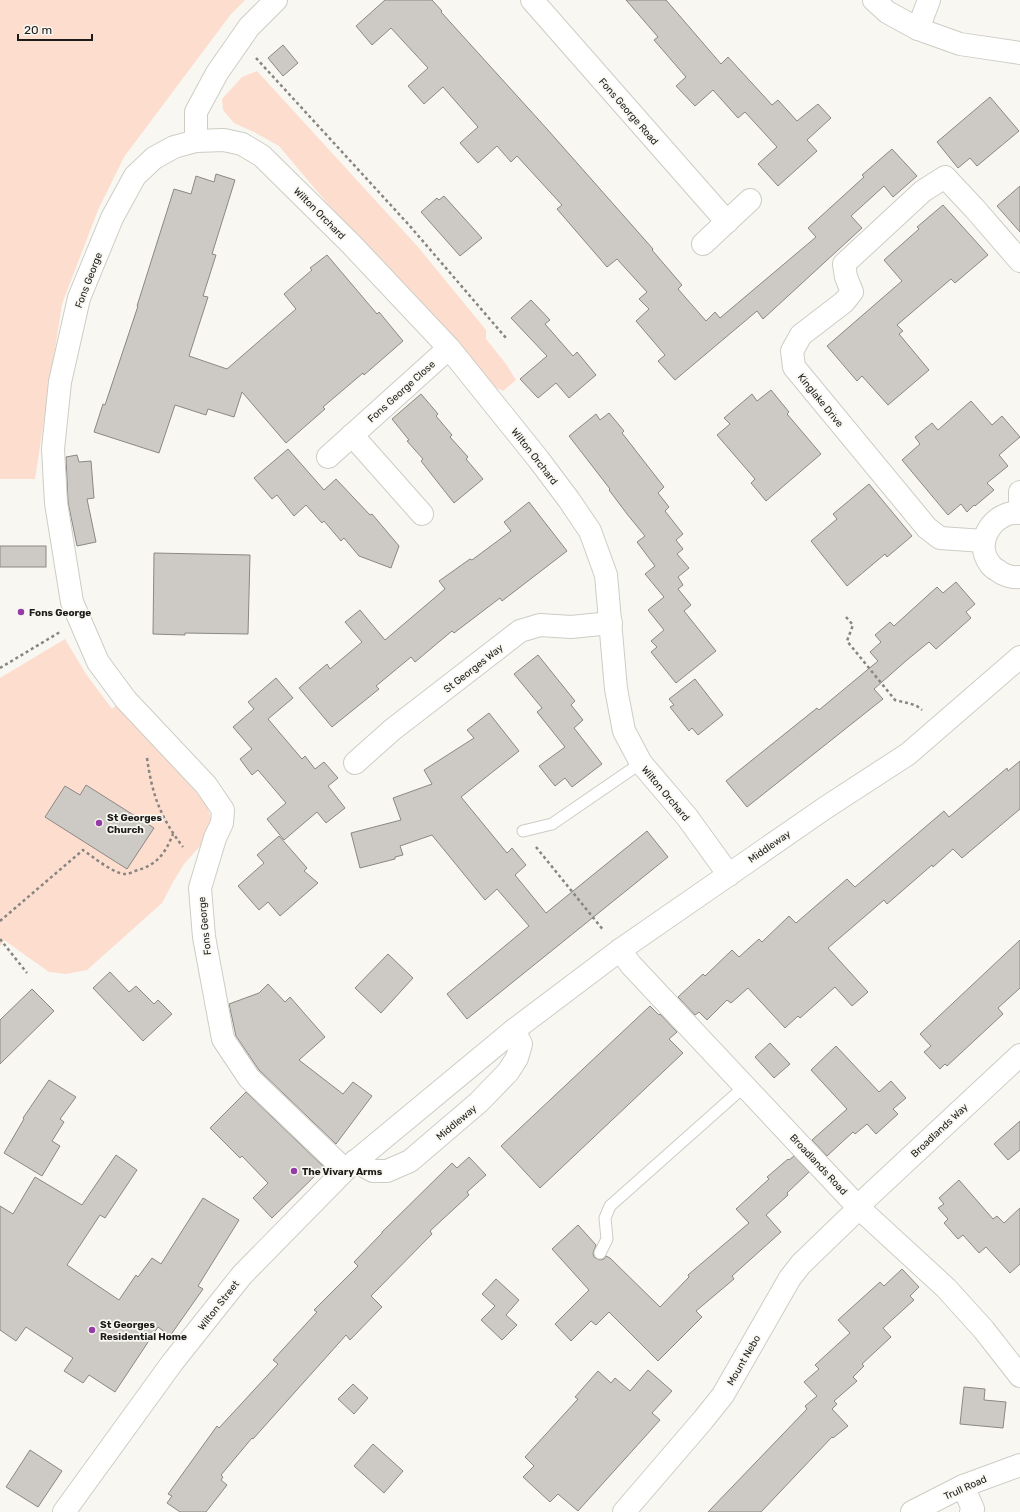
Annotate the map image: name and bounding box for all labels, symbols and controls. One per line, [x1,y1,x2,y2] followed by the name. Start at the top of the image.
[18,16,92,42] scale bar
[24,23,52,37] text: 20 m
[596,76,661,148] street label: Fons George Road
[291,185,348,242] street label: Wilton Orchard
[73,251,105,310] street label: Fons George
[366,358,438,425] street label: Fons George Close
[795,371,846,430] street label: Kinglake Drive
[508,426,560,487] street label: Wilton Orchard
[16,607,26,617] marker: Fons George
[29,607,91,619] place label: Fons George
[442,642,506,696] street label: St Georges Way
[639,764,692,824] street label: Wilton Orchard
[107,812,162,836] place label: St Georges Church
[94,818,104,828] marker: St Georges Church
[746,828,793,866] street label: Middleway
[196,896,214,956] street label: Fons George
[909,1101,971,1160] street label: Broadlands Way
[434,1102,480,1143] street label: Middleway
[787,1132,850,1198] street label: Broadlands Road
[289,1166,299,1176] marker: The Vivary Arms
[302,1166,383,1178] place label: The Vivary Arms
[196,1278,242,1333] street label: Wilton Street
[100,1319,187,1343] place label: St Georges Residential Home
[87,1325,97,1335] marker: St Georges Residential Home
[725,1333,763,1388] street label: Mount Nebo
[942,1473,989,1503] street label: Trull Road

